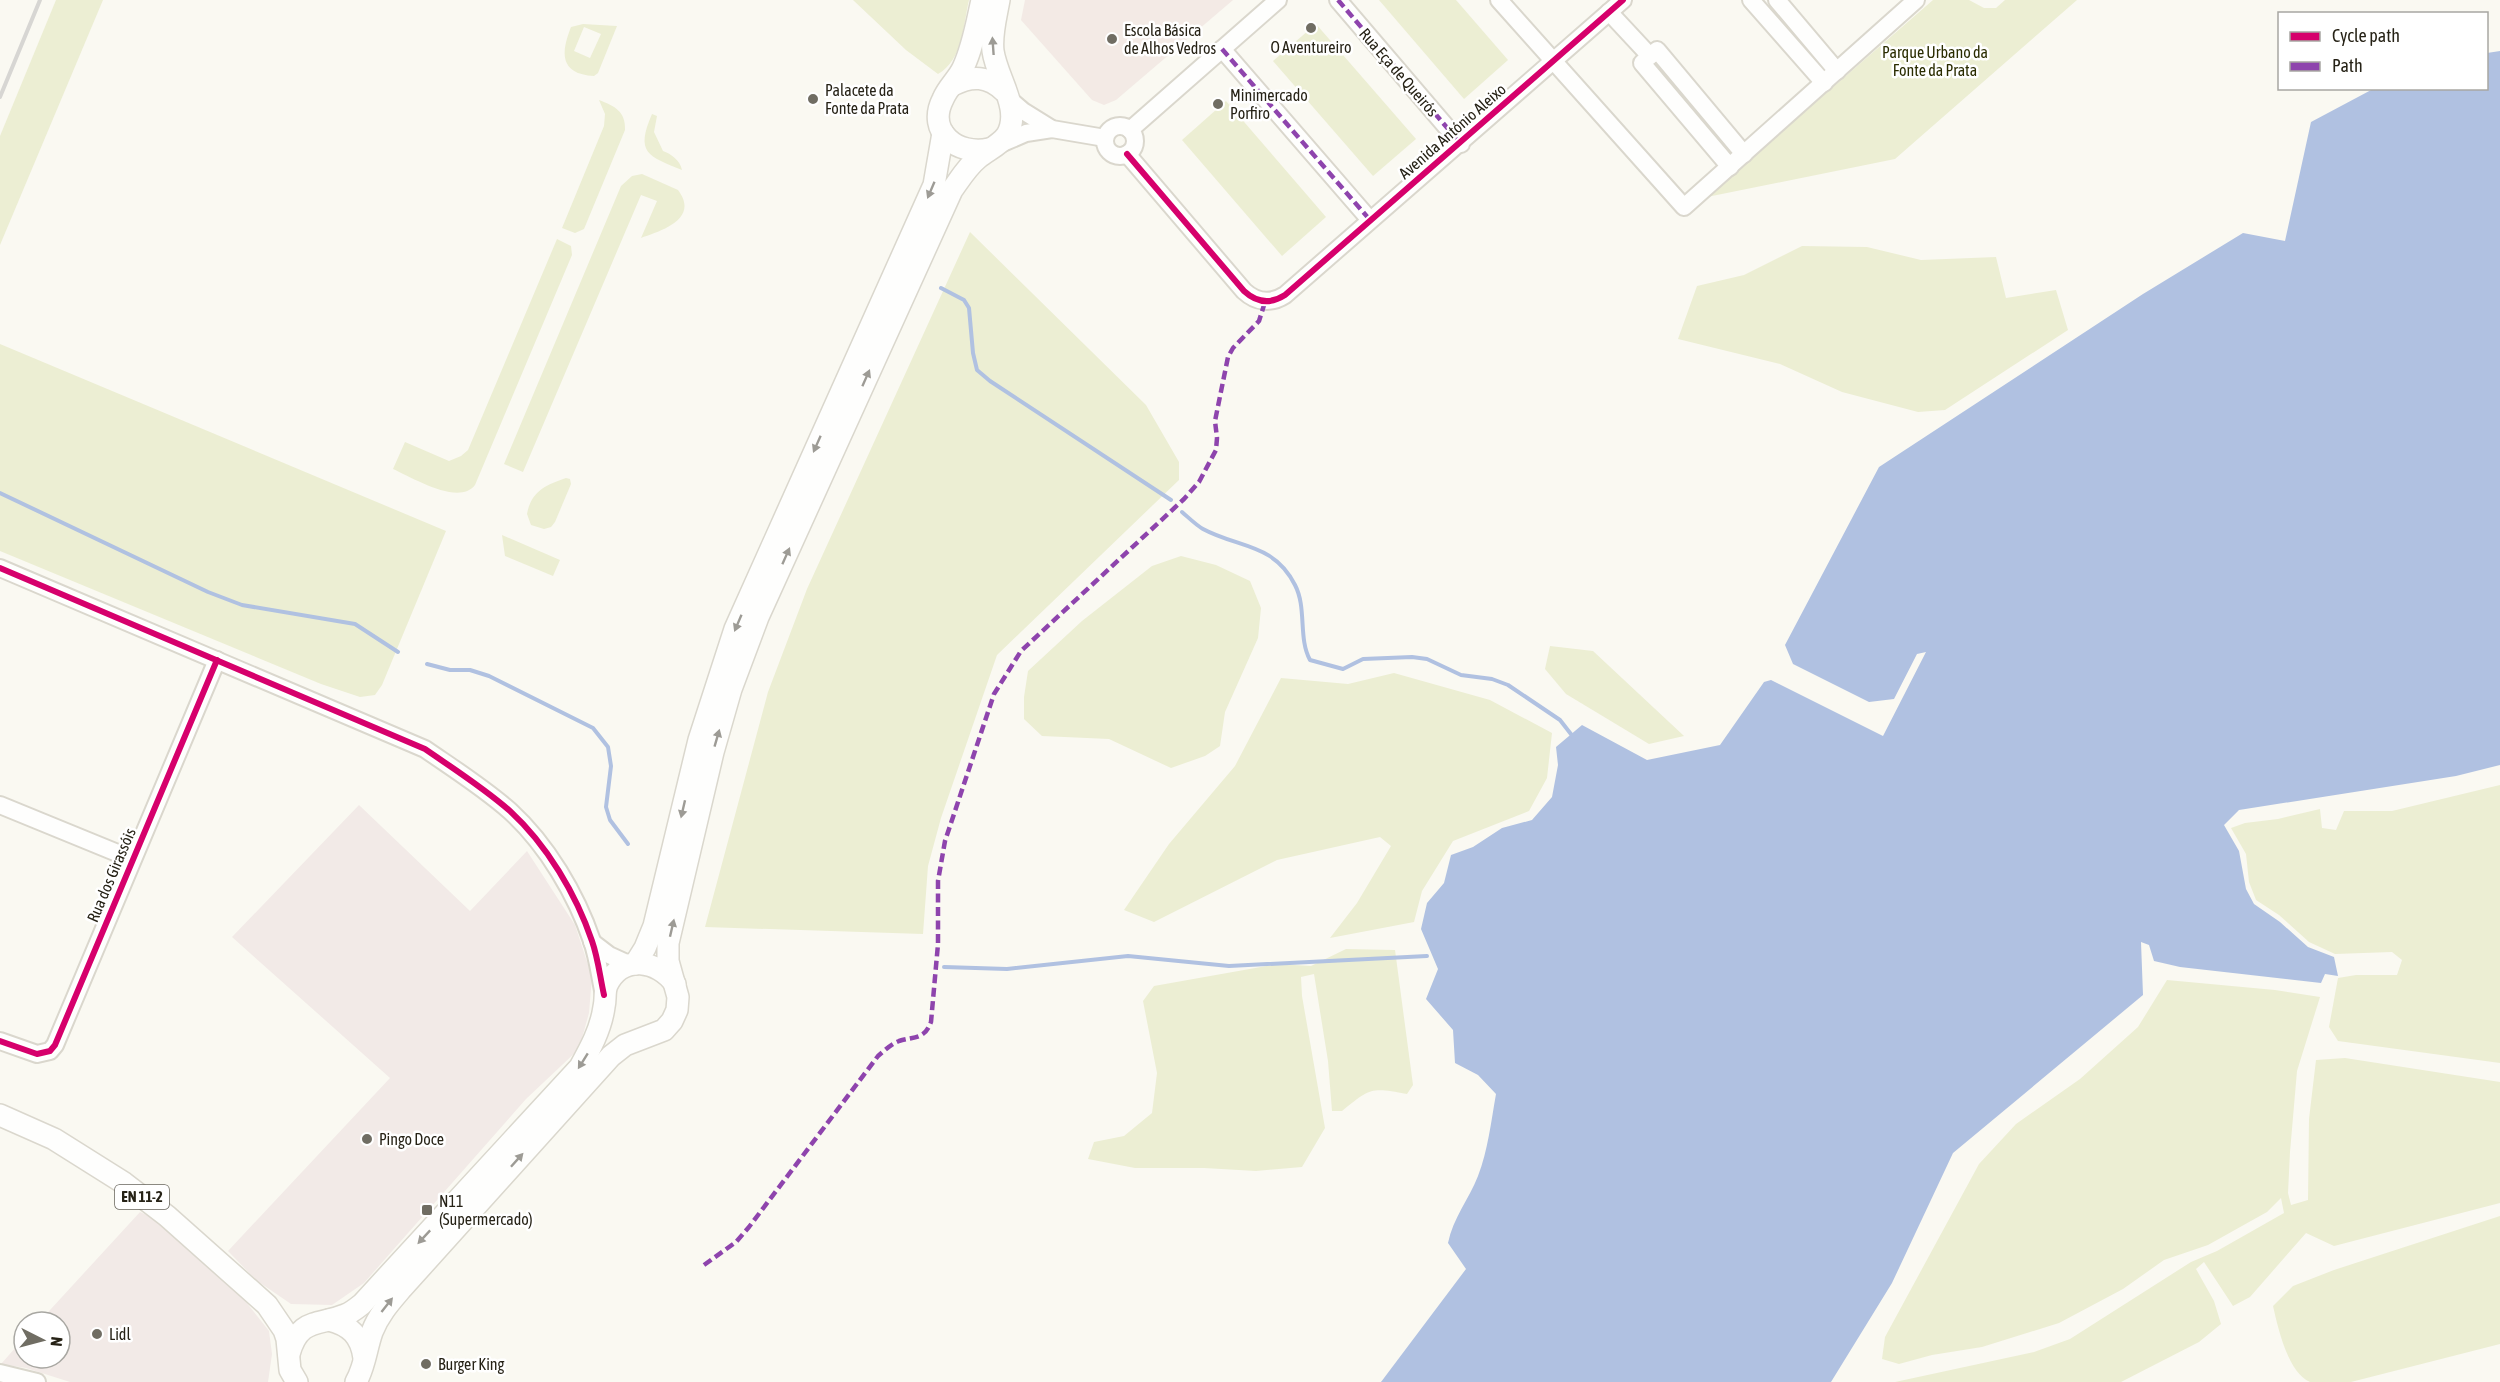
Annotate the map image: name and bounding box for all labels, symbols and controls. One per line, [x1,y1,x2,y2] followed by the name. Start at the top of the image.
[2278,12,2488,90] legend
[1124,21,1217,57] place label: Escola Básica de Alhos Vedros
[1304,21,1318,35] marker: O Aventureiro
[1355,24,1442,121] street label: Rua Eça de Queirós
[2332,25,2400,46] text: Cycle path
[1105,32,1119,46] marker: Escola Básica de Alhos Vedros
[989,36,998,55] one-way arrow
[1270,38,1352,56] place label: O Aventureiro
[1882,43,1988,79] park label: Parque Urbano da Fonte da Prata
[2332,55,2363,76] text: Path
[1395,80,1509,182] street label: Avenida António Aleixo
[825,81,909,117] place label: Palacete da Fonte da Prata
[1230,86,1308,122] place label: Minimercado Porfiro
[806,92,820,106] marker: Palacete da Fonte da Prata
[1211,97,1225,111] marker: Minimercado Porfiro
[926,181,936,199] one-way arrow
[862,370,871,387] one-way arrow
[812,436,822,454] one-way arrow
[781,547,790,564] one-way arrow
[733,614,743,632] one-way arrow
[713,729,722,747] one-way arrow
[677,800,687,818] one-way arrow
[83,825,139,925] street label: Rua dos Girassóis
[668,918,677,937] one-way arrow
[577,1053,588,1069] one-way arrow
[379,1130,444,1149] place label: Pingo Doce
[360,1132,374,1146] marker: Pingo Doce
[510,1152,524,1167] one-way arrow
[115,1185,169,1209] road number: EN 11-2
[439,1192,533,1229] place label: N11 (Supermercado)
[420,1203,434,1217] marker: N11 (Supermercado)
[417,1229,431,1244] one-way arrow
[381,1297,394,1313] one-way arrow
[12,1310,72,1370] north arrow
[109,1325,131,1343] place label: Lidl
[90,1327,104,1341] marker: Lidl
[47,1336,66,1347] text: N
[438,1355,505,1374] place label: Burger King
[419,1357,433,1371] marker: Burger King

